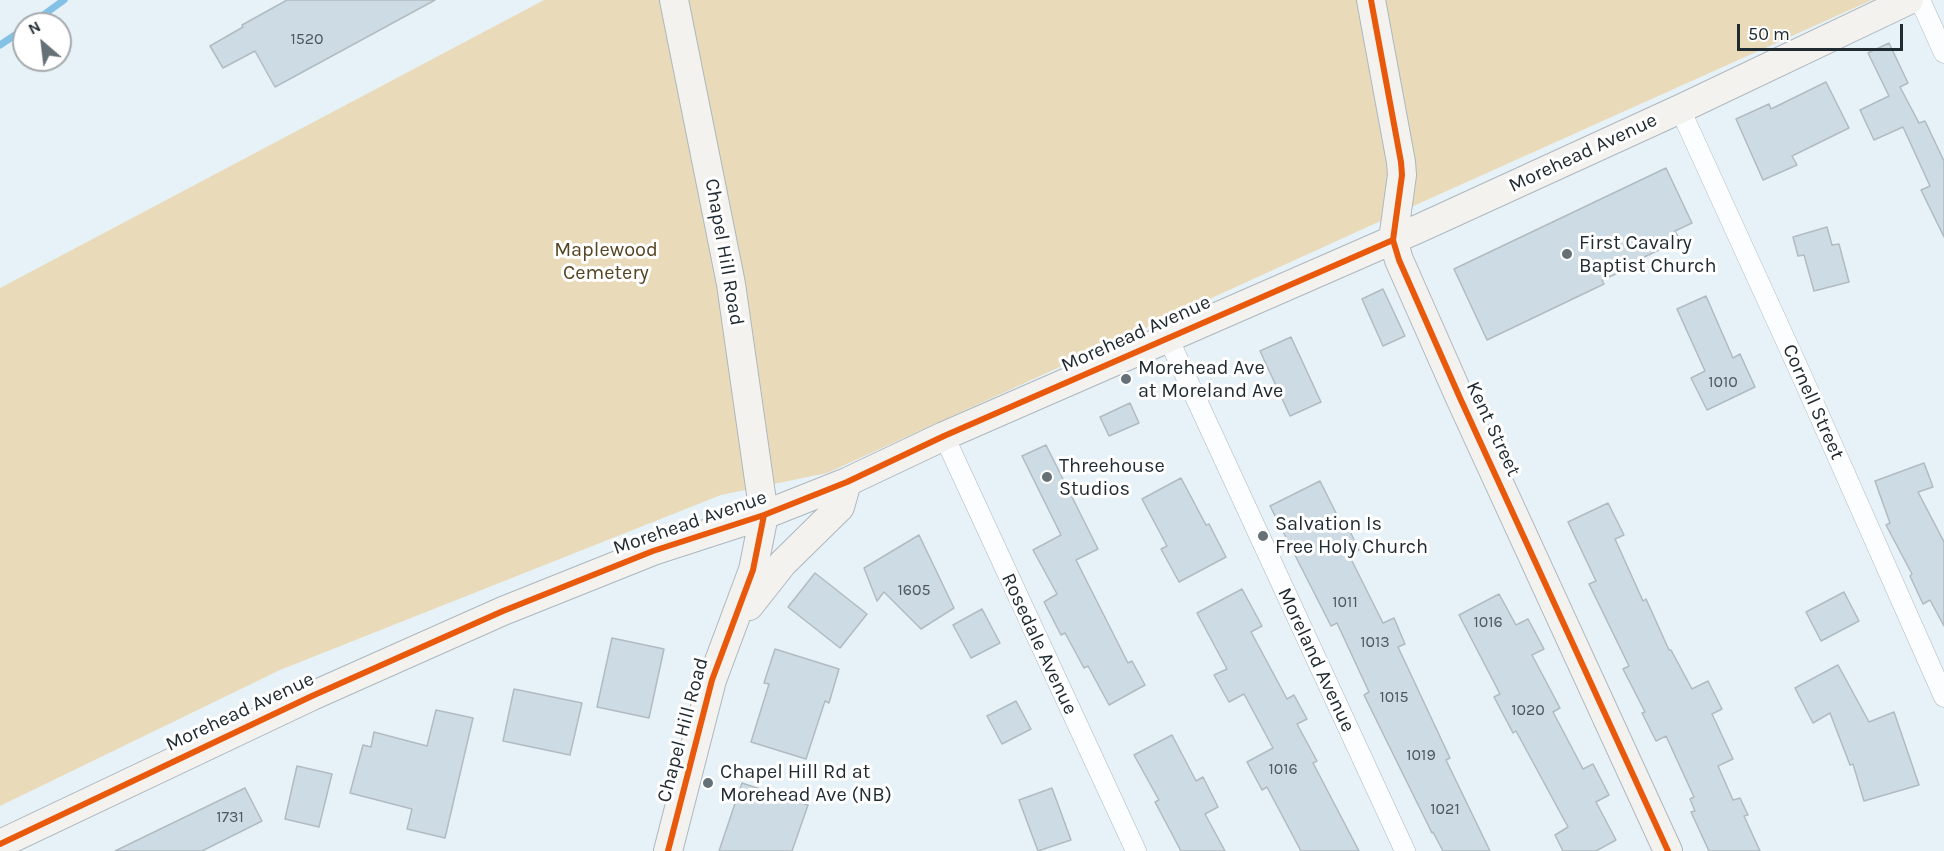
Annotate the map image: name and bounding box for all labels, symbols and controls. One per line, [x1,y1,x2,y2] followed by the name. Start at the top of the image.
[12,12,72,72] north arrow
[1740,12,1906,50] scale bar
[25,16,44,39] text: N
[1748,23,1790,45] text: 50 m
[290,29,324,49] house number: 1520
[1505,108,1661,198] street label: Morehead Avenue
[699,177,749,327] street label: Chapel Hill Road
[1579,231,1716,278] place label: First Cavalry Baptist Church
[554,238,658,285] park label: Maplewood Cemetery
[1560,247,1574,261] marker: First Cavalry Baptist Church
[1058,290,1214,378] street label: Morehead Avenue
[1777,341,1849,463] street label: Cornell Street
[1138,356,1283,403] place label: Morehead Ave at Moreland Ave
[1119,372,1133,386] marker: Morehead Ave at Moreland Ave
[1708,372,1738,392] house number: 1010
[1461,378,1525,480] street label: Kent Street
[1059,454,1165,501] place label: Threehouse Studios
[1040,470,1054,484] marker: Threehouse Studios
[610,485,770,561] street label: Morehead Avenue
[1275,512,1428,559] place label: Salvation Is Free Holy Church
[1256,529,1270,543] marker: Salvation Is Free Holy Church
[996,569,1082,719] street label: Rosedale Avenue
[898,580,930,600] house number: 1605
[1272,584,1360,736] street label: Moreland Avenue
[1332,592,1358,612] house number: 1011
[1473,612,1503,632] house number: 1016
[1360,632,1390,652] house number: 1013
[652,655,714,805] street label: Chapel Hill Road
[162,667,318,757] street label: Morehead Avenue
[1379,687,1409,707] house number: 1015
[1511,700,1545,720] house number: 1020
[1406,745,1436,765] house number: 1019
[1268,759,1298,779] house number: 1016
[720,760,892,807] place label: Chapel Hill Rd at Morehead Ave (NB)
[701,776,715,790] marker: Chapel Hill Rd at Morehead Ave (NB)
[1430,799,1460,819] house number: 1021
[216,807,244,827] house number: 1731

